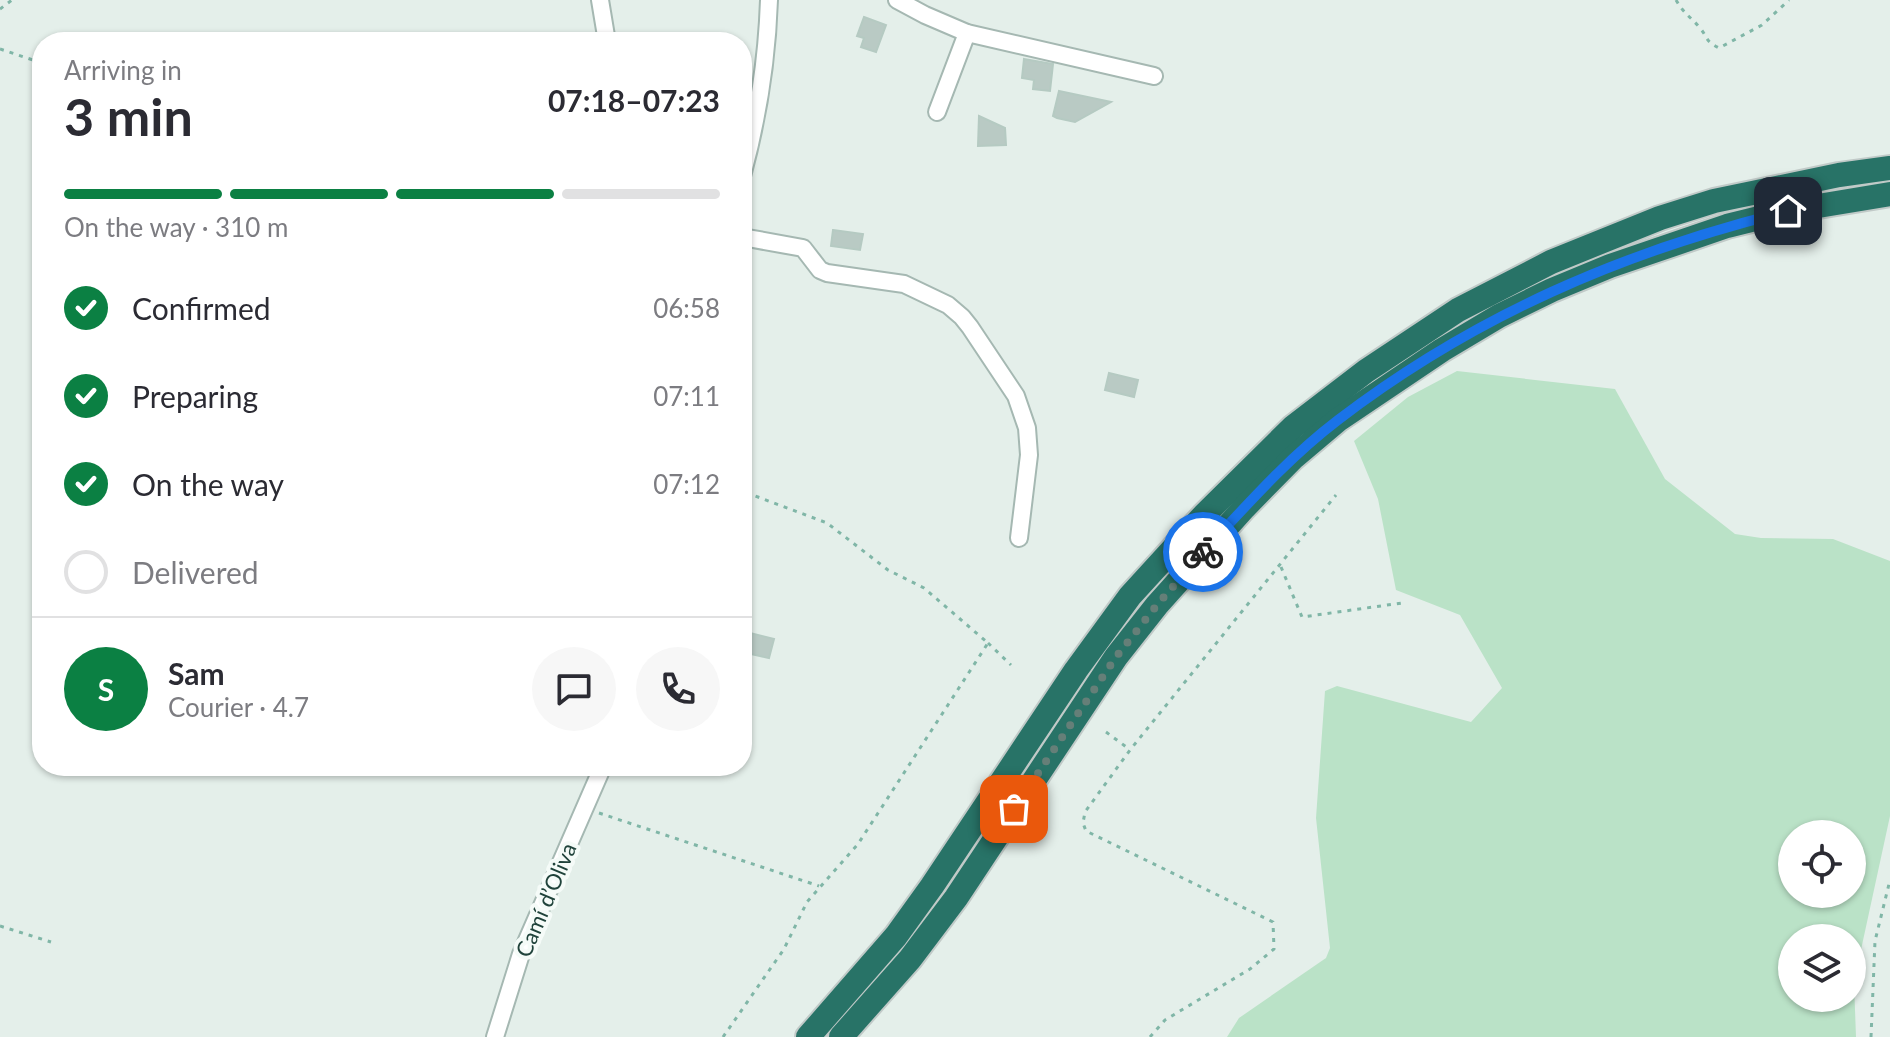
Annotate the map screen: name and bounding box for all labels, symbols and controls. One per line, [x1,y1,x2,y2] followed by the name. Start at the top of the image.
[64,54,182,86] text: Arriving in
[548,82,720,118] text: 07:18–07:23
[64,85,193,147] text: 3 min
[1754,177,1822,245] pin
[1766,189,1810,233] icon: home
[64,211,288,243] text: On the way · 310 m
[64,286,108,330] icon: check
[132,290,271,326] text: Confirmed
[653,292,720,324] text: 06:58
[64,374,108,418] icon: check
[132,378,258,414] text: Preparing
[653,380,720,412] text: 07:11
[64,462,108,506] icon: check
[132,466,284,502] text: On the way
[653,468,720,500] text: 07:12
[1163,512,1243,592] courier
[1181,530,1225,574] icon: bike
[132,554,259,590] text: Delivered
[532,647,616,731] button: chat
[636,647,720,731] button: phone
[168,655,225,691] text: Sam
[98,671,114,707] text: S
[168,691,309,723] text: Courier · 4.7
[980,775,1048,843] pin
[992,787,1036,831] icon: bag
[1778,820,1866,1012] map controls
[1778,820,1866,908] button: locate
[509,839,582,961] street label: Camí d’Oliva
[1778,924,1866,1012] button: layers

